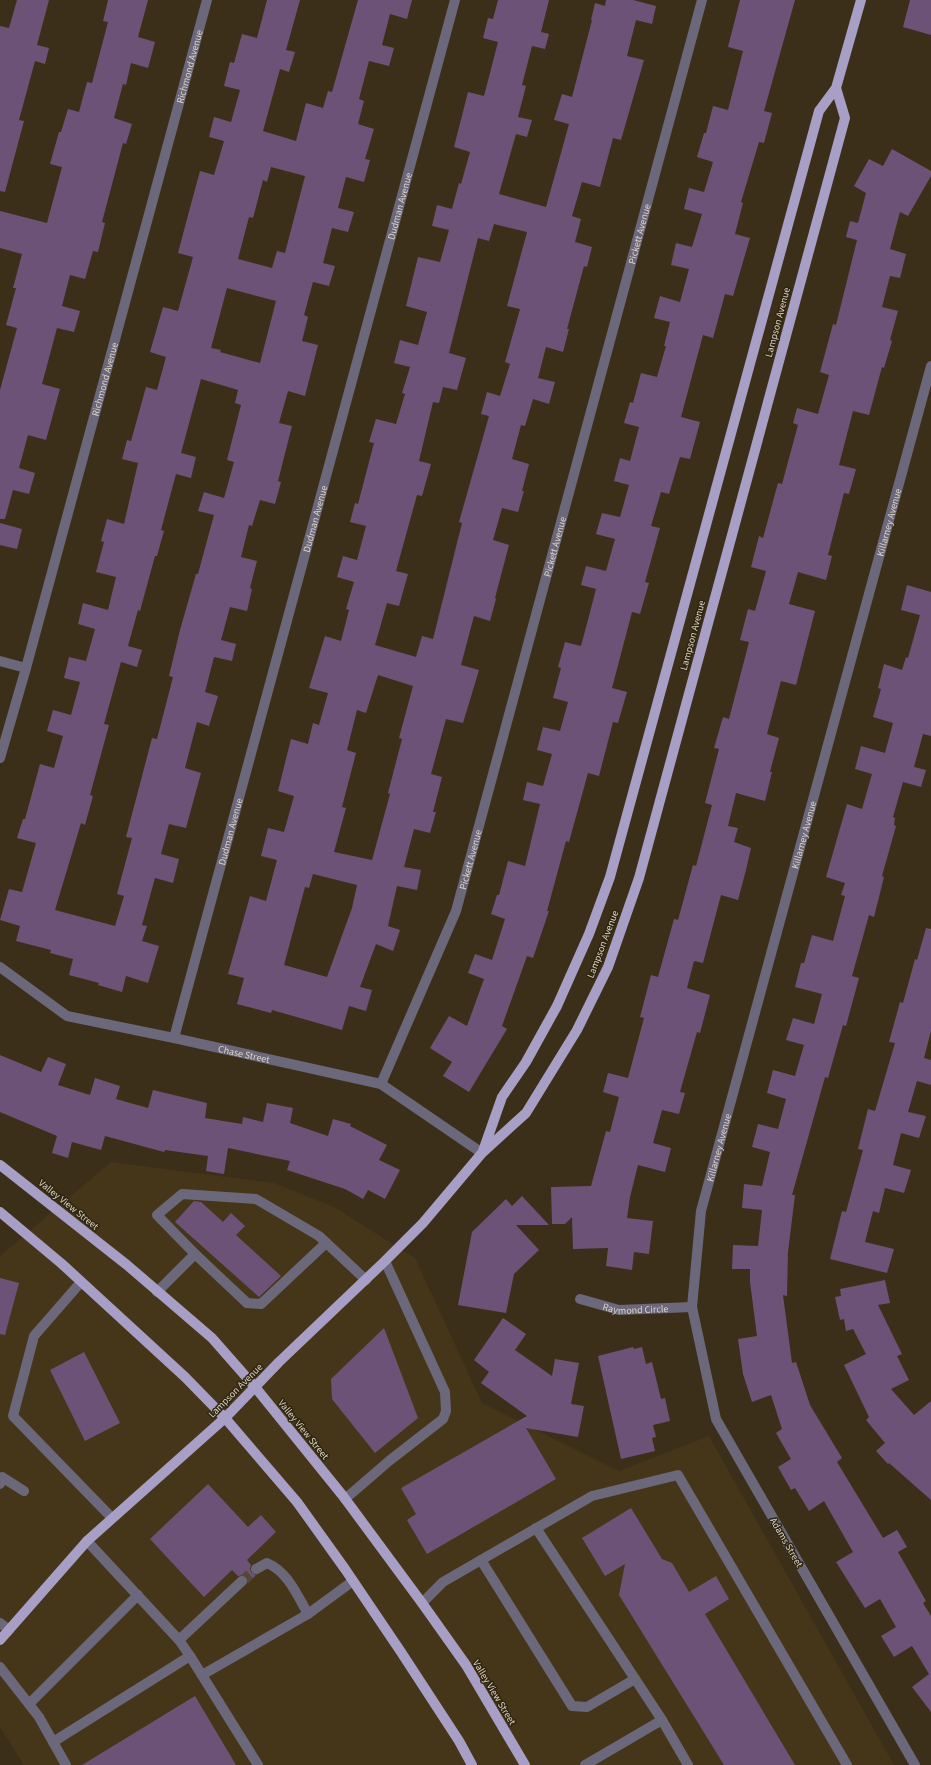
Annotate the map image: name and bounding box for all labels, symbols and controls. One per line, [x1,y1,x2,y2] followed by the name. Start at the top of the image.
[173,28,207,105] street label: Richmond Avenue
[384,171,416,241] street label: Dudman Avenue
[625,202,655,266] street label: Pickett Avenue
[762,286,794,359] street label: Lampson Avenue
[89,341,122,418] street label: Richmond Avenue
[300,484,331,554] street label: Dudman Avenue
[874,487,905,558] street label: Killarney Avenue
[541,515,570,579] street label: Pickett Avenue
[677,599,709,672] street label: Lampson Avenue
[215,797,247,867] street label: Dudman Avenue
[788,799,820,871] street label: Killarney Avenue
[456,828,486,891] street label: Pickett Avenue
[584,908,622,980] street label: Lampson Avenue
[217,1042,272,1067] street label: Chase Street
[703,1112,735,1183] street label: Killarney Avenue
[35,1176,102,1234] street label: Valley View Street
[601,1300,669,1318] street label: Raymond Circle
[205,1360,266,1421] street label: Lampson Avenue
[275,1397,332,1463] street label: Valley View Street
[766,1515,806,1571] street label: Adams Street
[469,1657,519,1728] street label: Valley View Street

